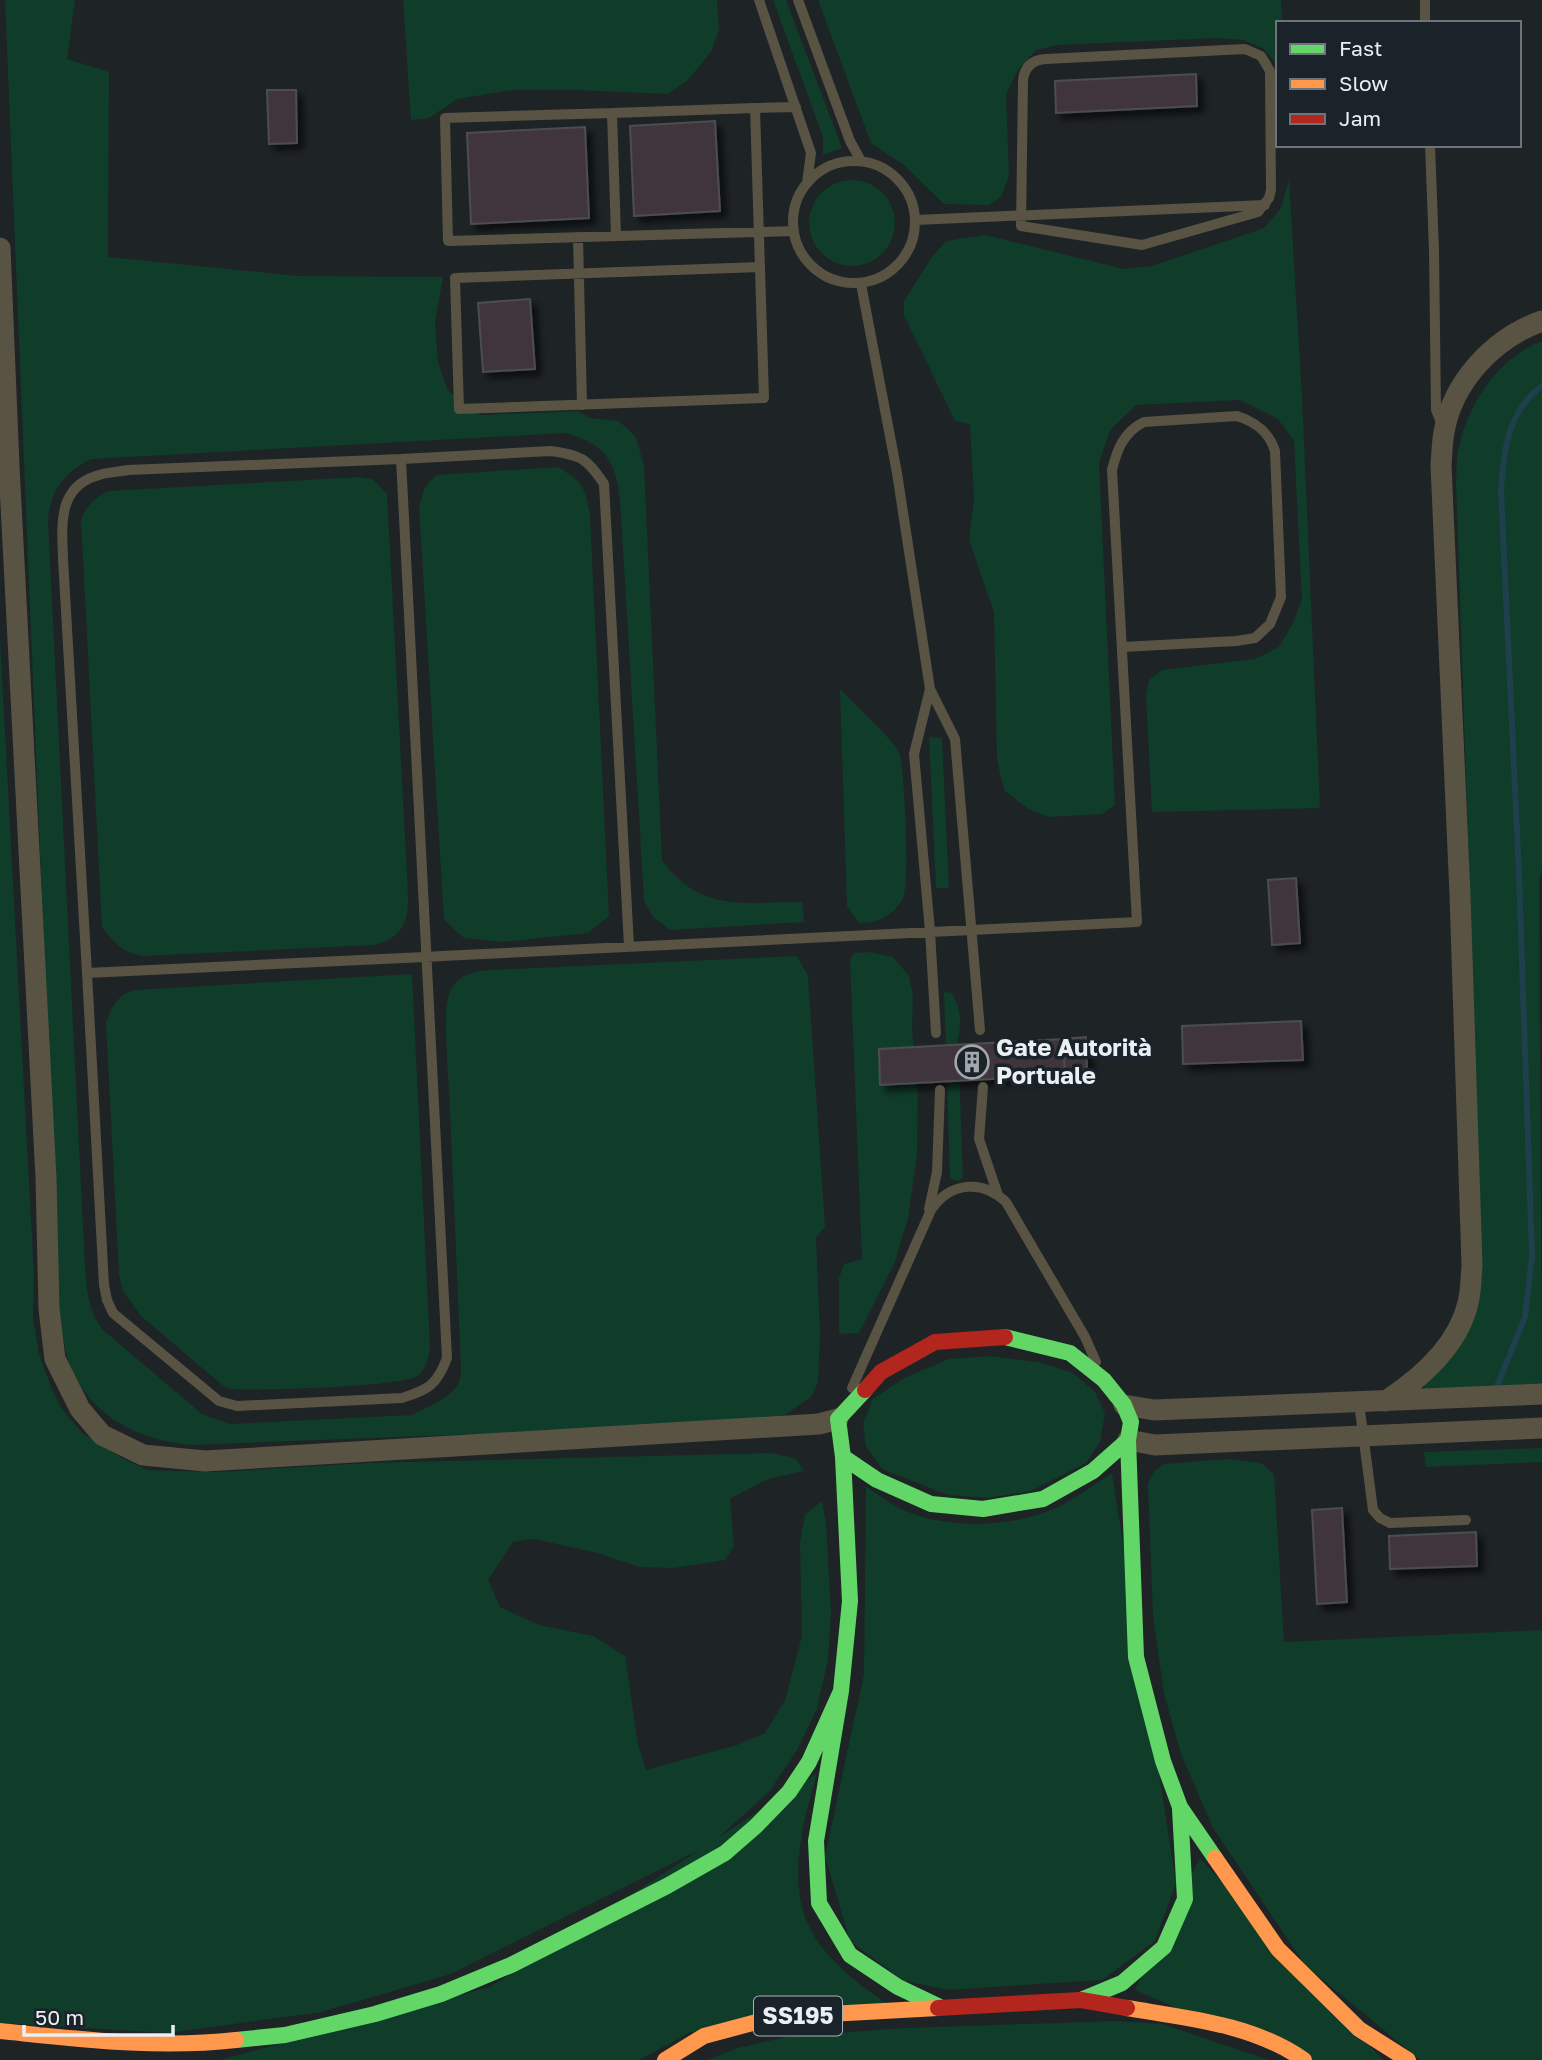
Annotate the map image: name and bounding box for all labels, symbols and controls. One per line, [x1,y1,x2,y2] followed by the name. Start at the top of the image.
[1276,21,1521,147] legend
[1339,35,1382,61] text: Fast
[1339,70,1388,96] text: Slow
[1339,105,1381,131] text: Jam
[996,1032,1152,1089] place label: Gate Autorità Portuale
[953,1043,991,1081] building icon: Gate Autorità Portuale
[24,1994,173,2038] scale bar
[754,1996,842,2036] road number: SS195
[35,2004,84,2030] text: 50 m

